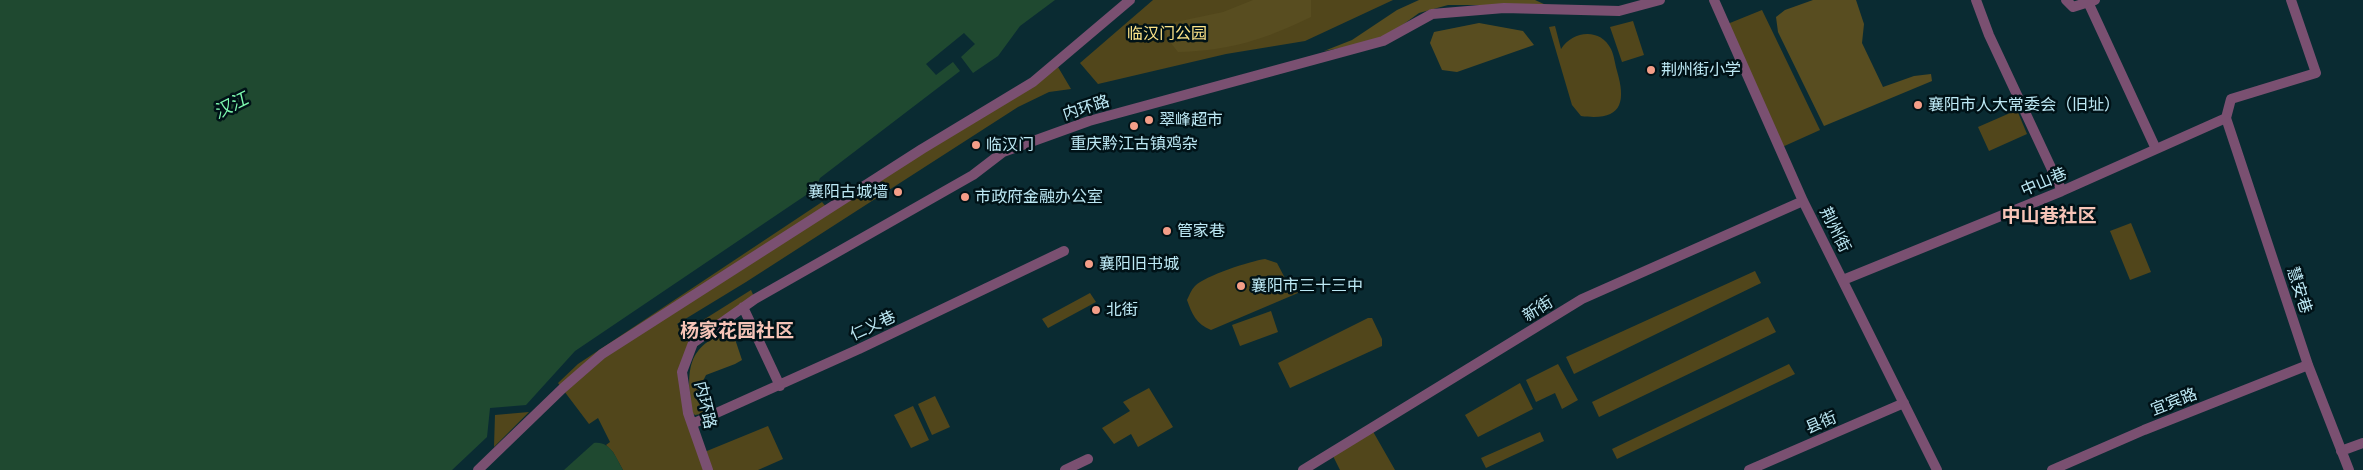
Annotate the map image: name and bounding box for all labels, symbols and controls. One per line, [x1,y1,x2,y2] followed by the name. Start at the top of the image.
[1127,24,1207,44] park label: 临汉门公园
[1661,60,1741,80] place label: 荆州街小学
[1645,64,1657,76] marker: 荆州街小学
[210,88,252,124] water label: 汉江
[1060,91,1112,125] street label: 内环路
[1928,95,2120,115] place label: 襄阳市人大常委会（旧址）
[1912,99,1924,111] marker: 襄阳市人大常委会（旧址）
[1159,110,1223,130] place label: 翠峰超市
[1143,114,1155,126] marker: 翠峰超市
[1128,120,1140,132] marker: 重庆黔江古镇鸡杂
[1070,134,1198,154] place label: 重庆黔江古镇鸡杂
[986,135,1034,155] place label: 临汉门
[970,139,982,151] marker: 临汉门
[2018,164,2070,200] street label: 中山巷
[808,182,888,202] place label: 襄阳古城墙
[892,186,904,198] marker: 襄阳古城墙
[975,187,1103,207] place label: 市政府金融办公室
[959,191,971,203] marker: 市政府金融办公室
[1816,204,1854,256] street label: 荆州街
[2002,205,2096,227] district label: 中山巷社区
[1177,221,1225,241] place label: 管家巷
[1161,225,1173,237] marker: 管家巷
[1099,254,1179,274] place label: 襄阳旧书城
[1083,258,1095,270] marker: 襄阳旧书城
[2282,264,2316,316] street label: 慧安巷
[1251,276,1363,296] place label: 襄阳市三十三中
[1235,280,1247,292] marker: 襄阳市三十三中
[1519,292,1557,326] street label: 新街
[1106,300,1138,320] place label: 北街
[1090,304,1102,316] marker: 北街
[847,307,899,345] street label: 仁义巷
[680,320,794,342] district label: 杨家花园社区
[690,379,720,431] street label: 内环路
[2148,384,2200,420] street label: 宜宾路
[1803,408,1839,438] street label: 县街

